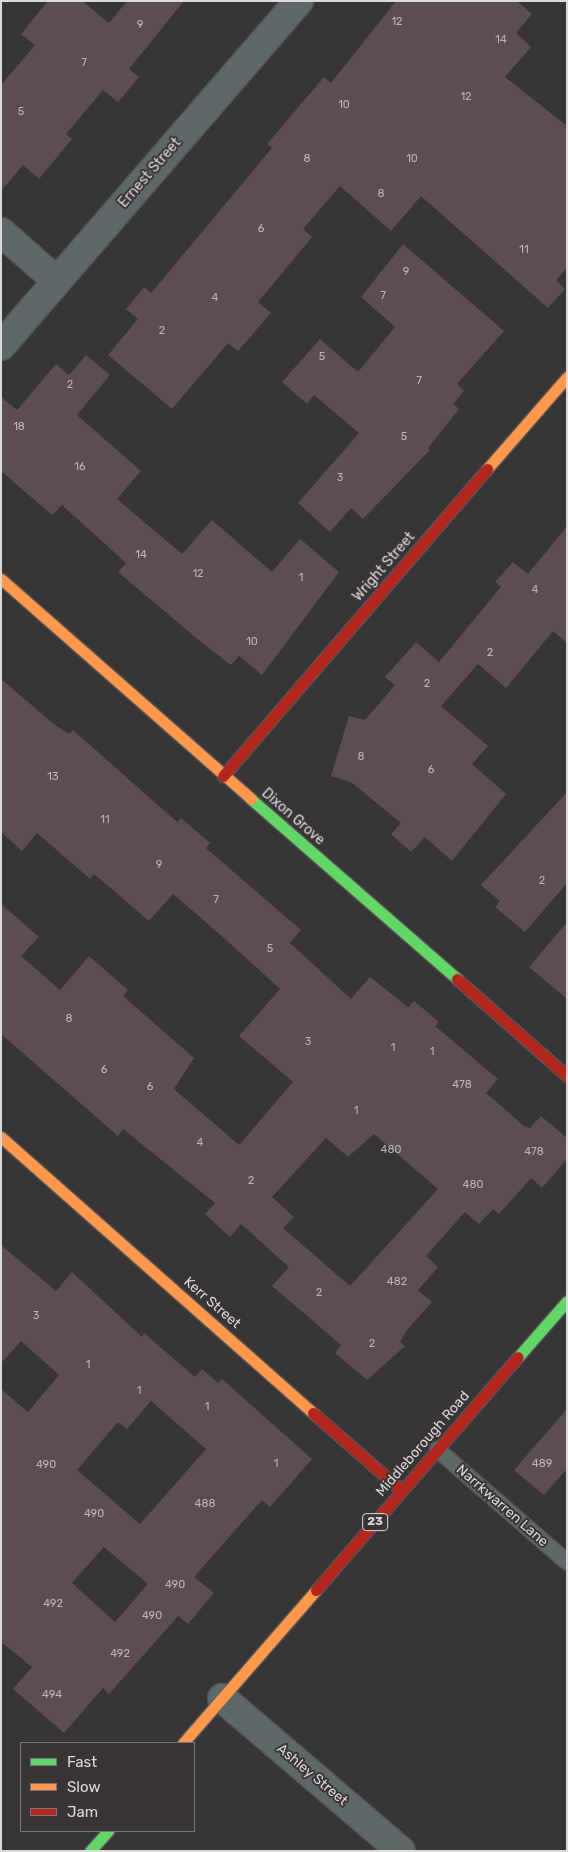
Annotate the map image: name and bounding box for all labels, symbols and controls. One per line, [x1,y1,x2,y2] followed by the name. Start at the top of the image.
[391,15,403,29] house number: 12
[137,18,143,32] house number: 9
[495,33,507,47] house number: 14
[81,56,87,70] house number: 7
[460,90,472,104] house number: 12
[338,98,350,112] house number: 10
[18,105,24,119] house number: 5
[115,135,185,211] street label: Ernest Street
[304,152,310,166] house number: 8
[406,152,418,166] house number: 10
[378,187,384,201] house number: 8
[258,222,264,236] house number: 6
[519,243,529,257] house number: 11
[403,265,409,279] house number: 9
[380,289,386,303] house number: 7
[212,291,218,305] house number: 4
[159,324,165,338] house number: 2
[319,350,325,364] house number: 5
[416,374,422,388] house number: 7
[67,378,73,392] house number: 2
[13,420,25,434] house number: 18
[401,430,407,444] house number: 5
[74,460,86,474] house number: 16
[337,471,343,485] house number: 3
[349,529,419,605] street label: Wright Street
[135,548,147,562] house number: 14
[192,567,204,581] house number: 12
[299,571,303,585] house number: 1
[532,583,538,597] house number: 4
[246,635,258,649] house number: 10
[487,646,493,660] house number: 2
[424,677,430,691] house number: 2
[358,750,364,764] house number: 8
[428,763,434,777] house number: 6
[47,770,59,784] house number: 13
[258,785,328,849] street label: Dixon Grove
[100,813,110,827] house number: 11
[156,858,162,872] house number: 9
[539,874,545,888] house number: 2
[213,893,219,907] house number: 7
[267,942,273,956] house number: 5
[66,1012,72,1026] house number: 8
[305,1035,311,1049] house number: 3
[391,1041,395,1055] house number: 1
[430,1045,434,1059] house number: 1
[101,1063,107,1077] house number: 6
[452,1078,472,1092] house number: 478
[147,1080,153,1094] house number: 6
[354,1104,358,1118] house number: 1
[197,1136,203,1150] house number: 4
[381,1143,401,1157] house number: 480
[524,1145,544,1159] house number: 478
[248,1174,254,1188] house number: 2
[463,1178,483,1192] house number: 480
[180,1274,244,1332] street label: Kerr Street
[387,1275,407,1289] house number: 482
[316,1286,322,1300] house number: 2
[33,1309,39,1323] house number: 3
[369,1337,375,1351] house number: 2
[86,1358,90,1372] house number: 1
[137,1384,141,1398] house number: 1
[373,1388,473,1500] street label: Middleborough Road
[205,1400,209,1414] house number: 1
[274,1457,278,1471] house number: 1
[532,1457,552,1471] house number: 489
[36,1458,56,1472] house number: 490
[453,1462,551,1550] street label: Narrkwarren Lane
[195,1497,215,1511] house number: 488
[84,1507,104,1521] house number: 490
[361,1512,389,1531] road number: 23
[165,1578,185,1592] house number: 490
[43,1597,63,1611] house number: 492
[142,1609,162,1623] house number: 490
[110,1647,130,1661] house number: 492
[42,1688,62,1702] house number: 494
[273,1740,351,1810] street label: Ashley Street
[20,1742,195,1832] legend
[67,1753,97,1771] text: Fast
[67,1778,100,1796] text: Slow
[67,1803,98,1821] text: Jam

